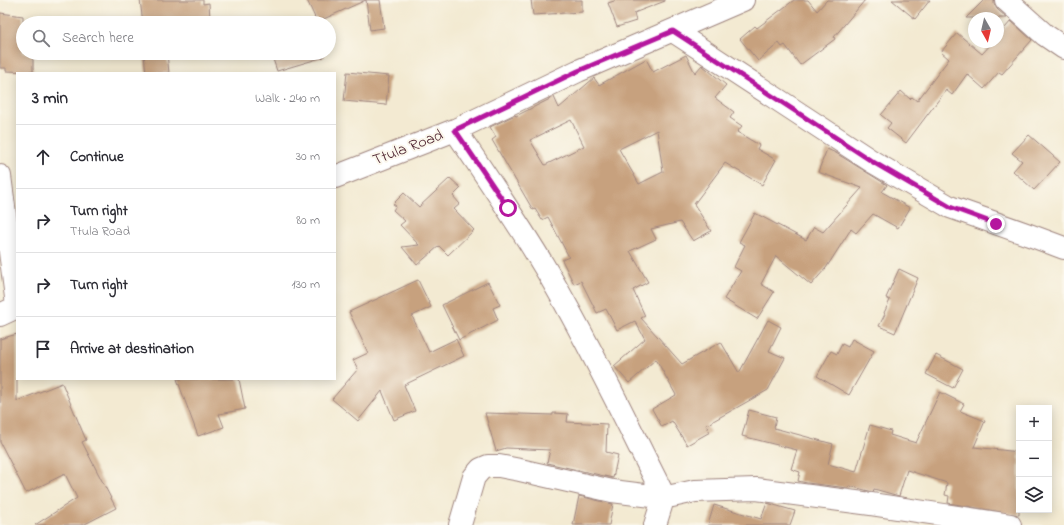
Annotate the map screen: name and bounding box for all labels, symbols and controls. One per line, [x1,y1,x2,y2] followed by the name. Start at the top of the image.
[968,12,1004,48] north arrow
[16,16,336,60] search box
[30,27,52,49] icon: search
[62,27,134,49] text: Search here
[32,86,68,111] text: 3 min
[255,89,320,108] text: Walk · 240 m
[369,124,447,172] street label: Ttula Road
[32,146,54,168] icon: ahead
[70,146,124,168] text: Continue
[296,147,320,166] text: 30 m
[499,199,517,217] route start
[70,200,128,222] text: Turn right
[32,210,54,232] icon: right
[296,211,320,230] text: 80 m
[987,215,1005,233] route end
[70,222,130,241] text: Ttula Road
[32,274,54,296] icon: right
[70,274,128,296] text: Turn right
[292,275,320,294] text: 130 m
[32,338,54,360] icon: arrive
[70,338,194,360] text: Arrive at destination
[1016,405,1052,513] map controls
[1016,405,1052,441] button: +
[1016,441,1052,477] button: −
[1016,477,1052,513] button: layers

